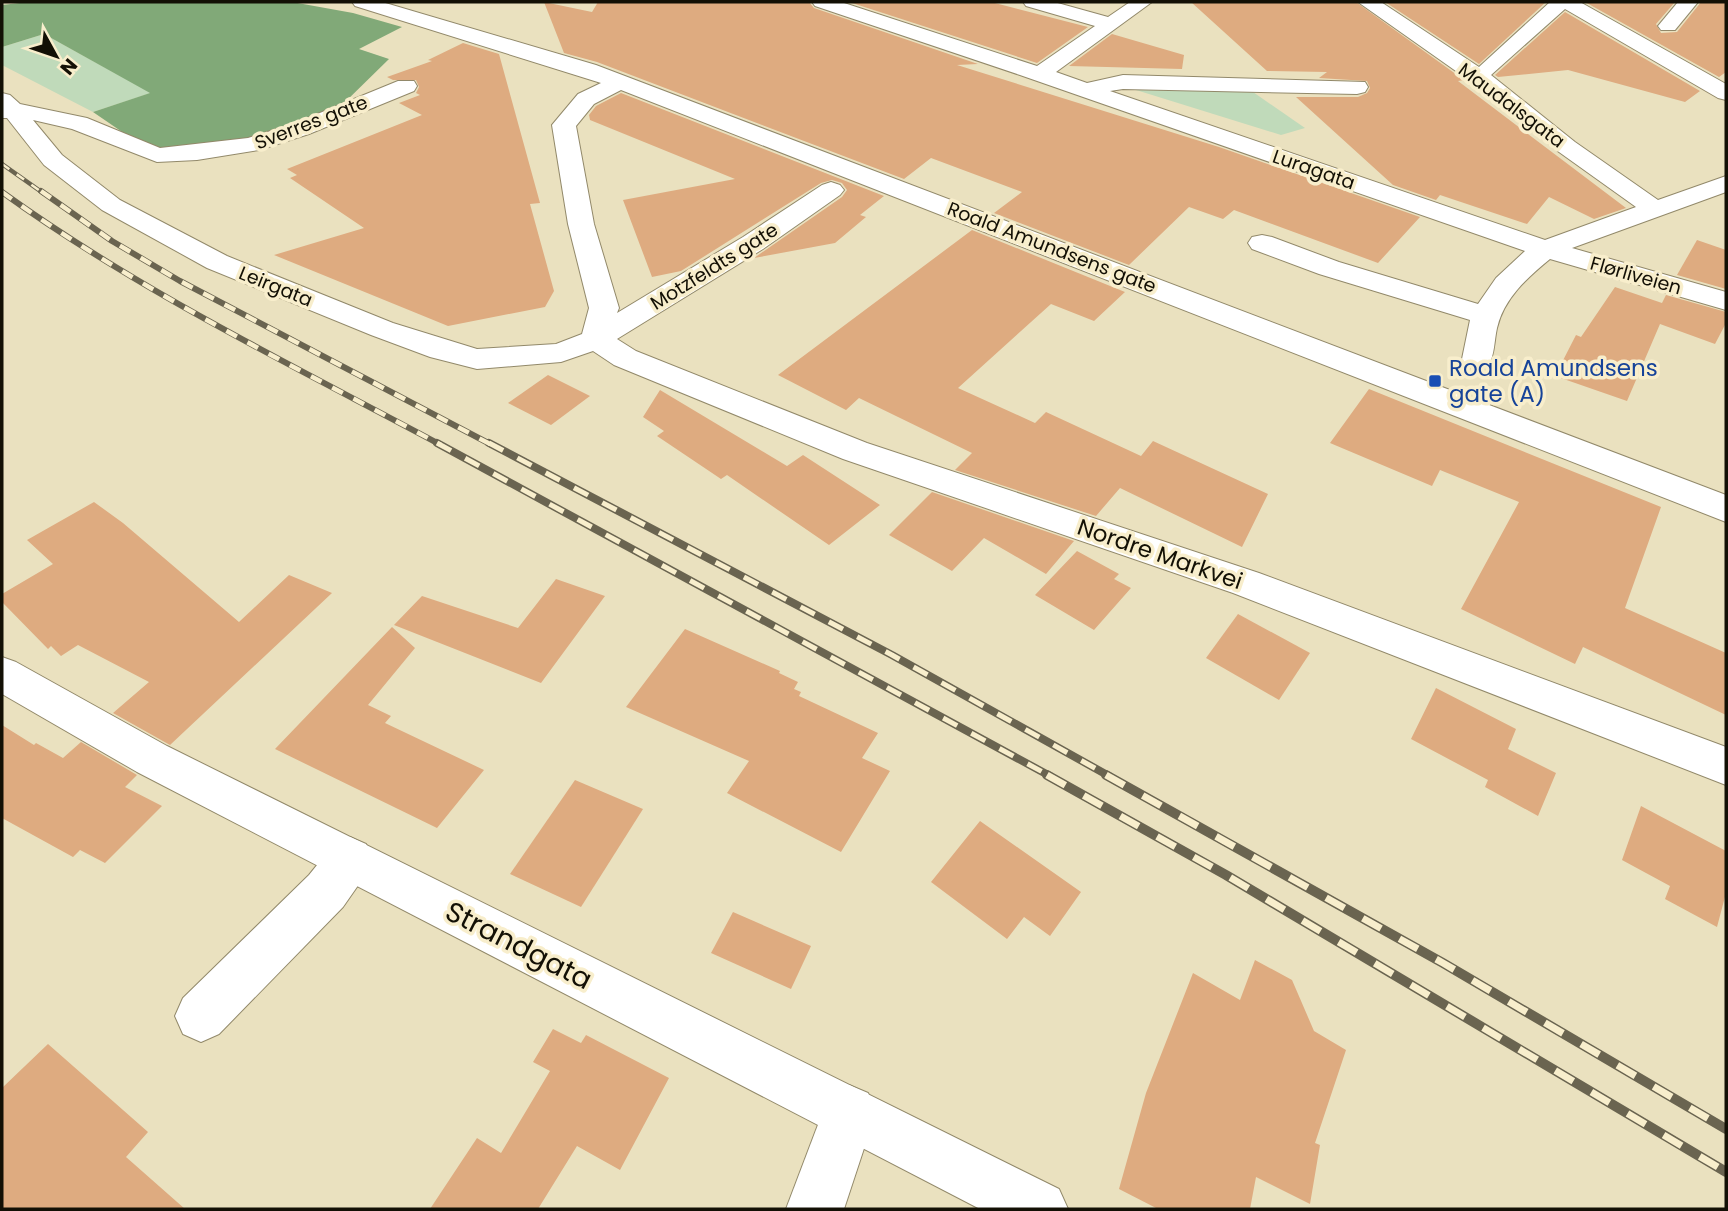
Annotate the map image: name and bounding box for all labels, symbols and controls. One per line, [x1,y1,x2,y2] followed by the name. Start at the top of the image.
[21,21,91,91] north arrow
[54,52,84,81] text: N
[1453,56,1571,154] street label: Maudalsgata
[251,89,372,156] street label: Sverres gate
[1269,143,1359,196] street label: Luragata
[943,195,1160,300] street label: Roald Amundsens gate
[645,216,783,317] street label: Motzfeldts gate
[1587,250,1685,301] street label: Flørliveien
[235,259,317,313] street label: Leirgata
[1449,352,1658,410] place label: Roald Amundsens gate (A)
[1427,373,1443,389] marker: Roald Amundsens gate (A)
[1073,511,1247,597] street label: Nordre Markvei
[439,892,599,999] street label: Strandgata

